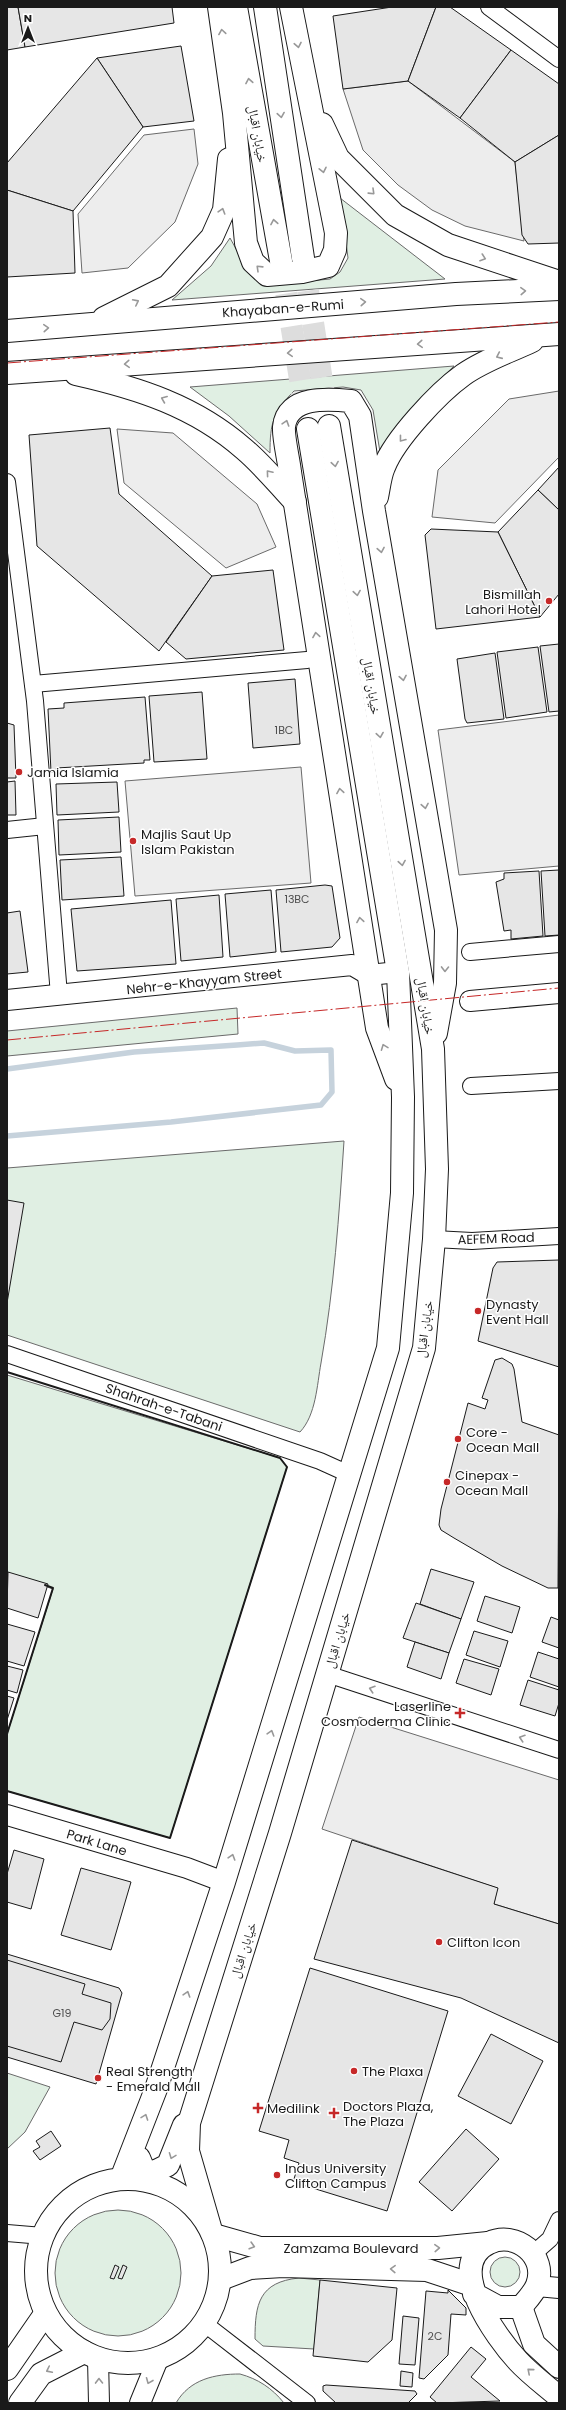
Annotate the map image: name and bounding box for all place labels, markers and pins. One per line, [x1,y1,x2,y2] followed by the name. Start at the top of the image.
[465,585,541,619] place label: Bismillah Lahori Hotel
[544,596,554,606] marker: Bismillah Lahori Hotel
[27,763,119,782] place label: Jamia Islamia
[14,767,24,777] marker: Jamia Islamia
[141,825,235,859] place label: Majlis Saut Up Islam Pakistan
[128,836,138,846] marker: Majlis Saut Up Islam Pakistan
[486,1295,549,1329] place label: Dynasty Event Hall
[473,1306,483,1316] marker: Dynasty Event Hall
[466,1423,539,1457] place label: Core - Ocean Mall
[453,1434,463,1444] marker: Core - Ocean Mall
[455,1466,528,1500] place label: Cinepax - Ocean Mall
[442,1477,452,1487] marker: Cinepax - Ocean Mall
[321,1697,451,1731] place label: Laserline Cosmoderma Clinic
[454,1707,466,1719] marker: Laserline Cosmoderma Clinic
[447,1933,520,1952] place label: Clifton Icon
[434,1937,444,1947] marker: Clifton Icon
[106,2062,200,2096] place label: Real Strength - Emerald Mall
[362,2062,423,2081] place label: The Plaxa
[349,2066,359,2076] marker: The Plaxa
[93,2073,103,2083] marker: Real Strength - Emerald Mall
[343,2097,434,2131] place label: Doctors Plaza, The Plaza
[267,2099,320,2118] place label: Medilink
[252,2102,264,2114] marker: Medilink
[328,2107,340,2119] marker: Doctors Plaza, The Plaza
[285,2159,387,2193] place label: Indus University Clifton Campus
[272,2170,282,2180] marker: Indus University Clifton Campus

